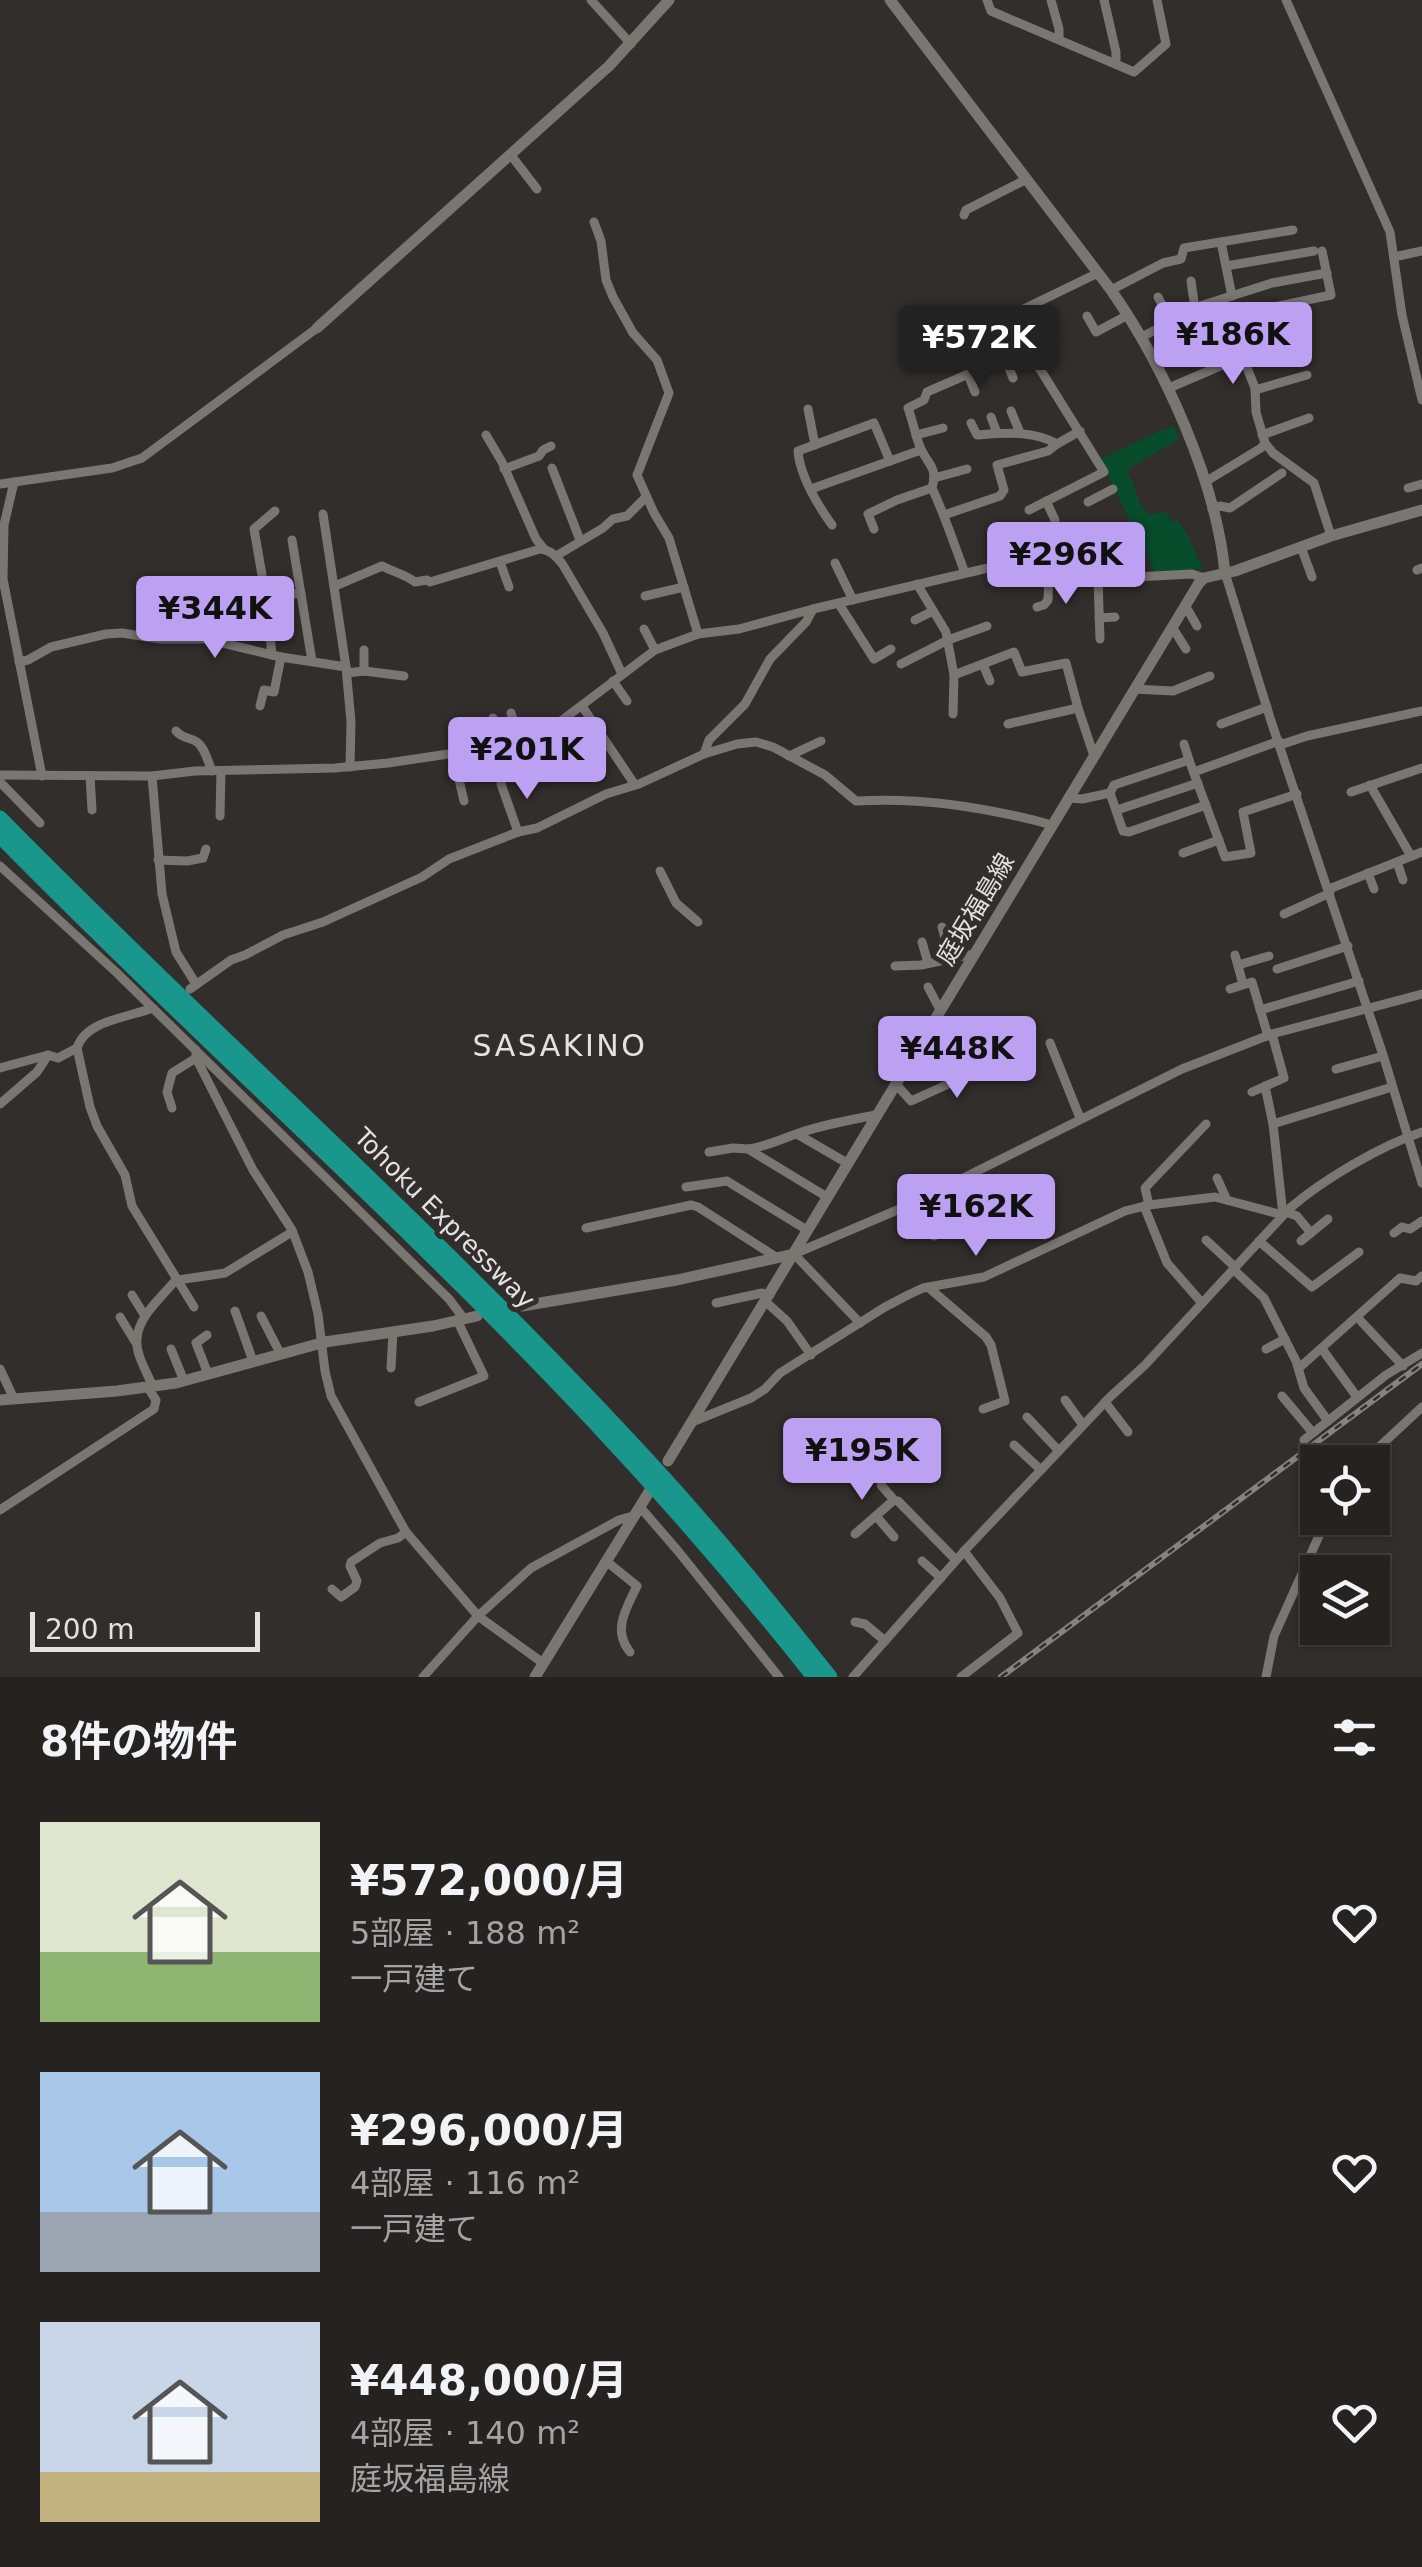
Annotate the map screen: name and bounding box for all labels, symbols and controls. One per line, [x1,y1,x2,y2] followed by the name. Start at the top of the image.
[1163,302,1303,387] pin: ¥186K
[909,305,1049,390] pin: ¥572K
[1176,315,1290,353] text: ¥186K
[922,318,1036,356] text: ¥572K
[996,522,1136,607] pin: ¥296K
[1009,535,1123,573] text: ¥296K
[145,576,285,661] pin: ¥344K
[158,589,272,627] text: ¥344K
[457,717,597,802] pin: ¥201K
[470,730,584,768] text: ¥201K
[931,848,1020,970] street label: 庭坂福島線
[887,1016,1027,1101] pin: ¥448K
[473,1028,647,1063] district label: SASAKINO
[900,1029,1014,1067] text: ¥448K
[348,1121,541,1315] street label: Tohoku Expressway
[906,1174,1046,1259] pin: ¥162K
[919,1187,1033,1225] text: ¥162K
[792,1418,932,1503] pin: ¥195K
[805,1431,919,1469] text: ¥195K
[1300,1445,1390,1645] map controls
[1300,1445,1390,1535] button: locate
[1300,1555,1390,1645] button: layers
[30,1607,260,1652] scale bar
[45,1613,135,1646] text: 200 m
[1327,1710,1382,1765] icon: filters
[40,1717,237,1766] text: 8件の物件
[350,1856,628,1905] text: ¥572,000/月
[120,1862,240,1982] icon: home
[1327,1895,1382,1950] icon: heart
[350,1914,580,1952] text: 5部屋 · 188 m²
[350,1960,478,1998] text: 一戸建て
[350,2106,628,2155] text: ¥296,000/月
[120,2112,240,2232] icon: home
[1327,2145,1382,2200] icon: heart
[350,2164,580,2202] text: 4部屋 · 116 m²
[350,2210,478,2248] text: 一戸建て
[350,2356,628,2405] text: ¥448,000/月
[120,2362,240,2482] icon: home
[1327,2395,1382,2450] icon: heart
[350,2414,580,2452] text: 4部屋 · 140 m²
[350,2460,510,2498] text: 庭坂福島線

